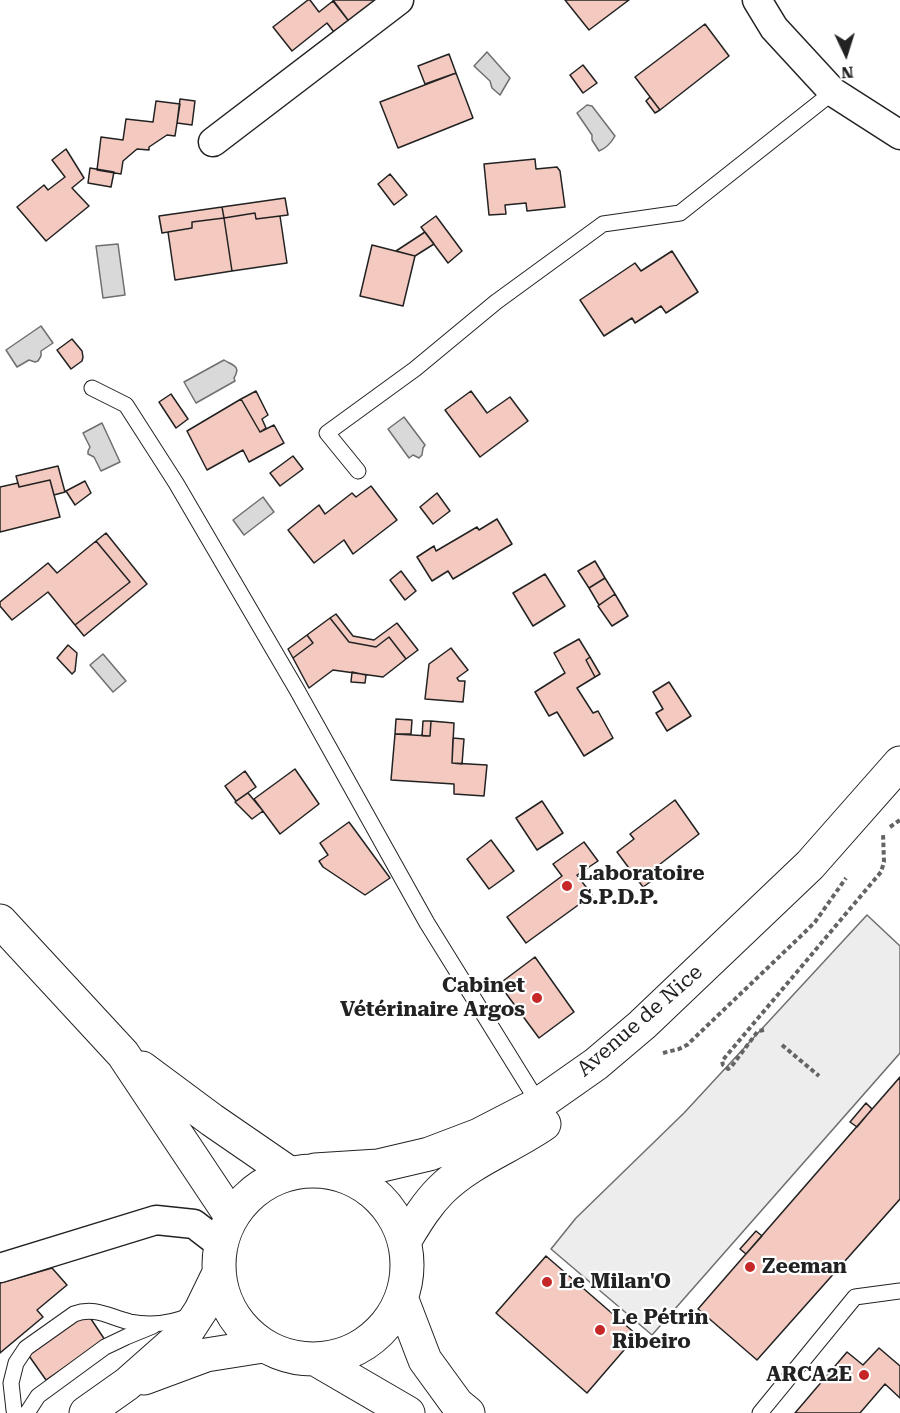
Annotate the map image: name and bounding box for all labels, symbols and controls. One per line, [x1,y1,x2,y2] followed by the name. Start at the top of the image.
[816,24,876,84] north arrow
[840,63,854,82] text: N
[579,861,705,911] place label: Laboratoire S.P.D.P.
[560,879,574,893] marker: Laboratoire S.P.D.P.
[572,960,708,1082] street label: Avenue de Nice
[340,973,525,1023] place label: Cabinet Vétérinaire Argos
[530,991,544,1005] marker: Cabinet Vétérinaire Argos
[762,1254,847,1280] place label: Zeeman
[743,1260,757,1274] marker: Zeeman
[559,1269,671,1295] place label: Le Milan'O
[540,1275,554,1289] marker: Le Milan'O
[612,1305,709,1355] place label: Le Pétrin Ribeiro
[593,1323,607,1337] marker: Le Pétrin Ribeiro
[766,1362,852,1388] place label: ARCA2E
[857,1368,871,1382] marker: ARCA2E

